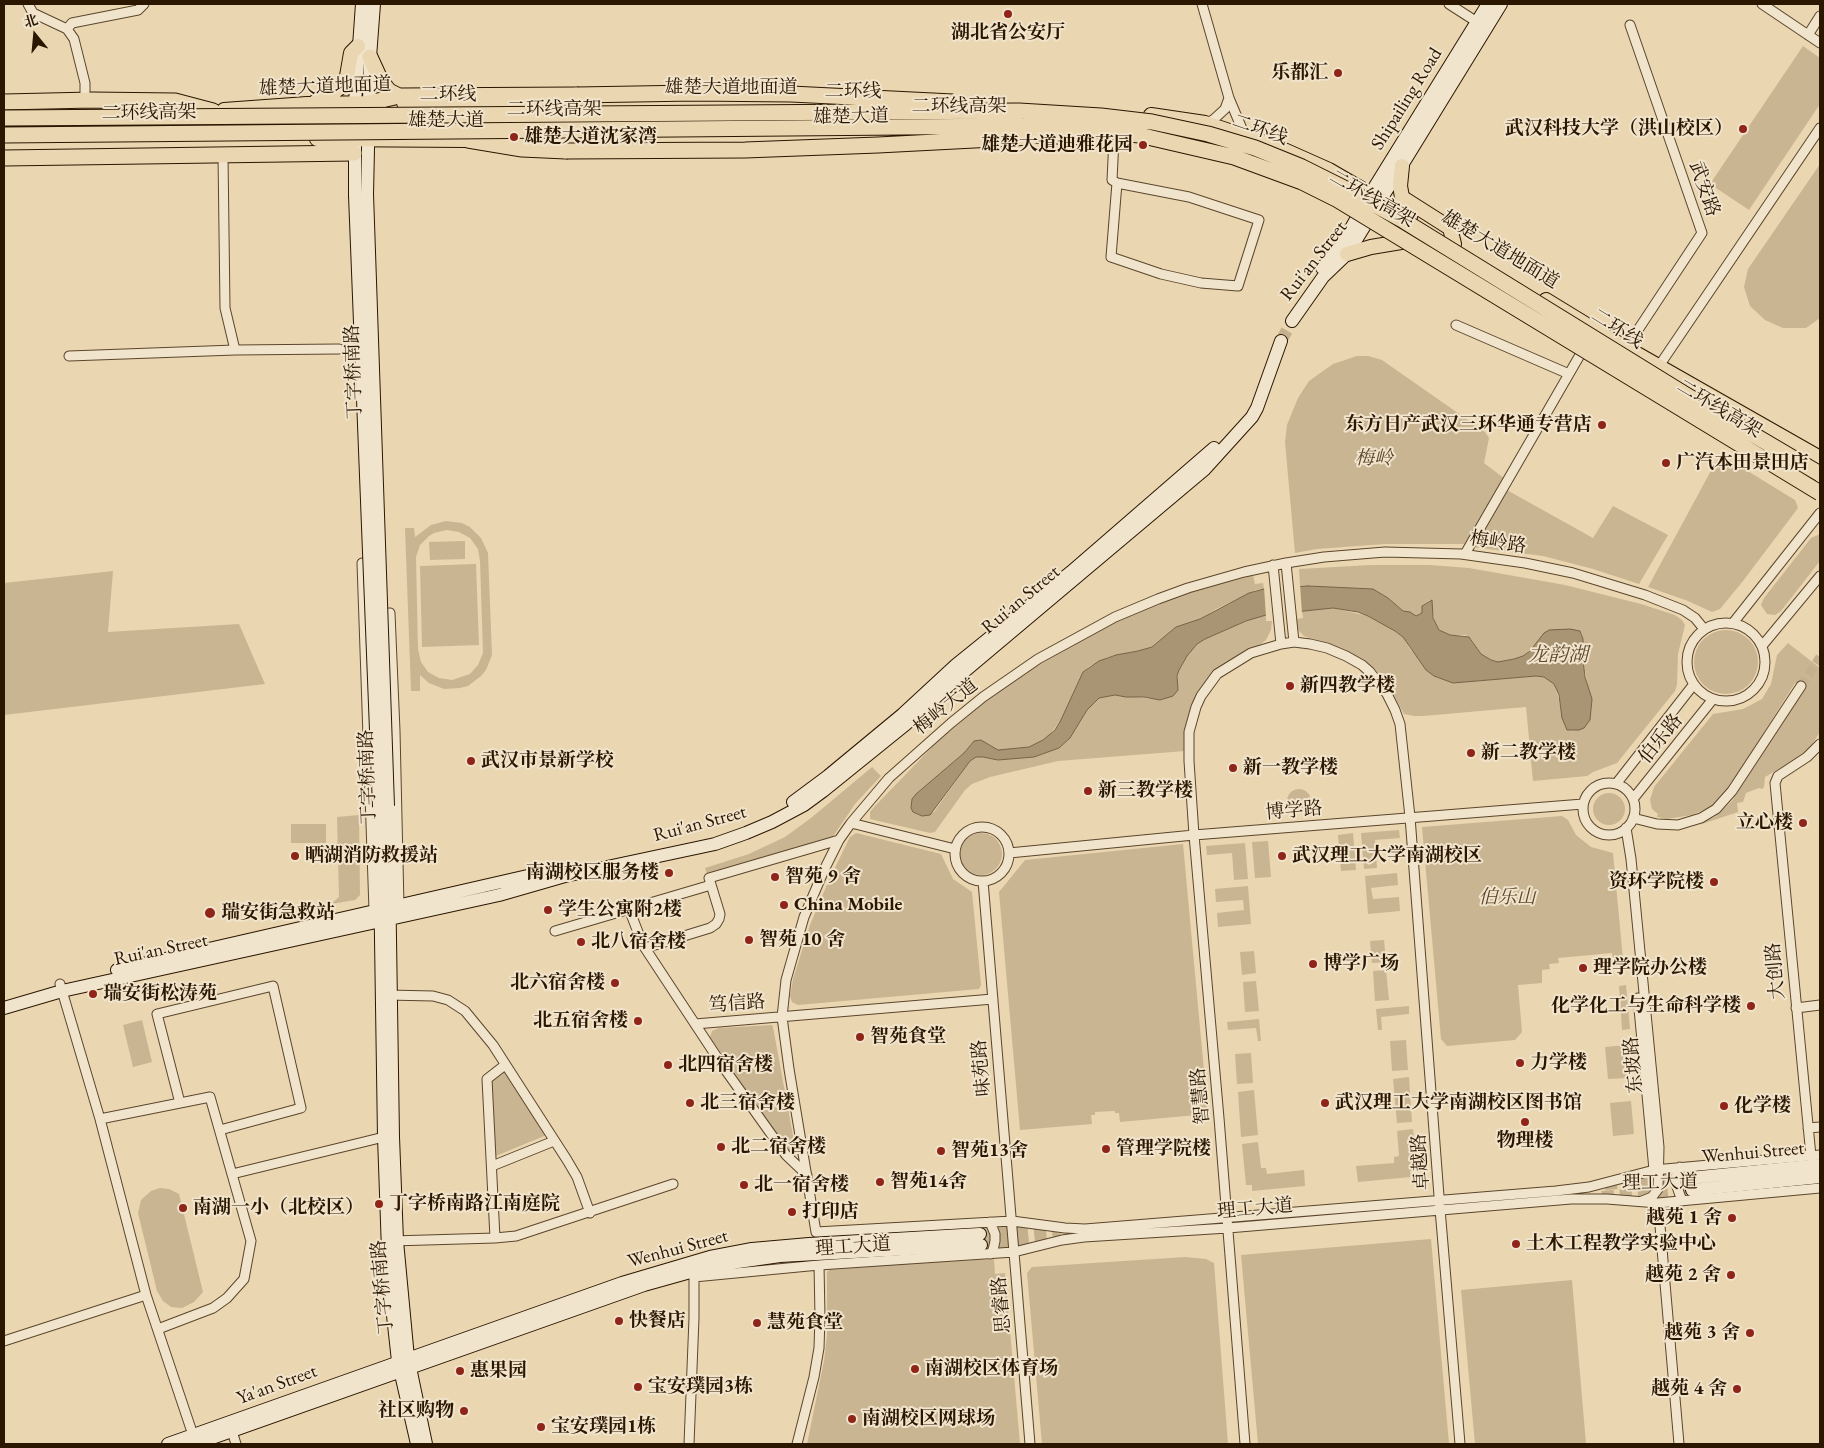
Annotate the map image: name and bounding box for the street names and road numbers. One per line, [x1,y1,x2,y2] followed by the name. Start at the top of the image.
[1367,44,1447,154] street label: Shipailing Road
[258,73,392,101] street label: 雄楚大道地面道
[665,77,797,99] street label: 雄楚大道地面道
[825,81,881,103] street label: 二环线
[420,84,476,106] street label: 二环线
[912,96,1006,118] street label: 二环线高架
[507,99,601,121] street label: 二环线高架
[101,101,197,125] street label: 二环线高架
[813,105,889,129] street label: 雄楚大道
[408,110,484,132] street label: 雄楚大道
[1229,110,1291,150] street label: 二环线
[1684,158,1724,220] street label: 武安路
[1325,165,1419,233] street label: 二环线高架
[1437,206,1563,294] street label: 雄楚大道地面道
[1276,216,1352,306] street label: Rui'an Street
[1587,304,1647,354] street label: 二环线
[341,324,367,420] street label: 丁字桥南路
[1672,375,1766,443] street label: 二环线高架
[1468,527,1528,559] street label: 梅岭路
[977,561,1065,639] street label: Rui'an Street
[909,674,983,740] street label: 梅岭大道
[1634,710,1688,768] street label: 伯乐路
[355,729,381,825] street label: 丁字桥南路
[1265,797,1323,825] street label: 博学路
[651,801,749,847] street label: Rui'an Street
[112,929,210,971] street label: Rui'an Street
[1762,942,1790,1000] street label: 大创路
[708,991,766,1017] street label: 笃信路
[1620,1036,1648,1094] street label: 东坡路
[968,1039,996,1097] street label: 味苑路
[1187,1067,1215,1125] street label: 智慧路
[1408,1133,1434,1191] street label: 卓越路
[1701,1137,1805,1169] street label: Wenhui Street
[1622,1171,1698,1195] street label: 理工大道
[1216,1194,1294,1224] street label: 理工大道
[625,1225,731,1273] street label: Wenhui Street
[814,1233,892,1261] street label: 理工大道
[368,1239,398,1335] street label: 丁字桥南路
[988,1276,1016,1334] street label: 思睿路
[234,1360,320,1410] street label: Ya'an Street

